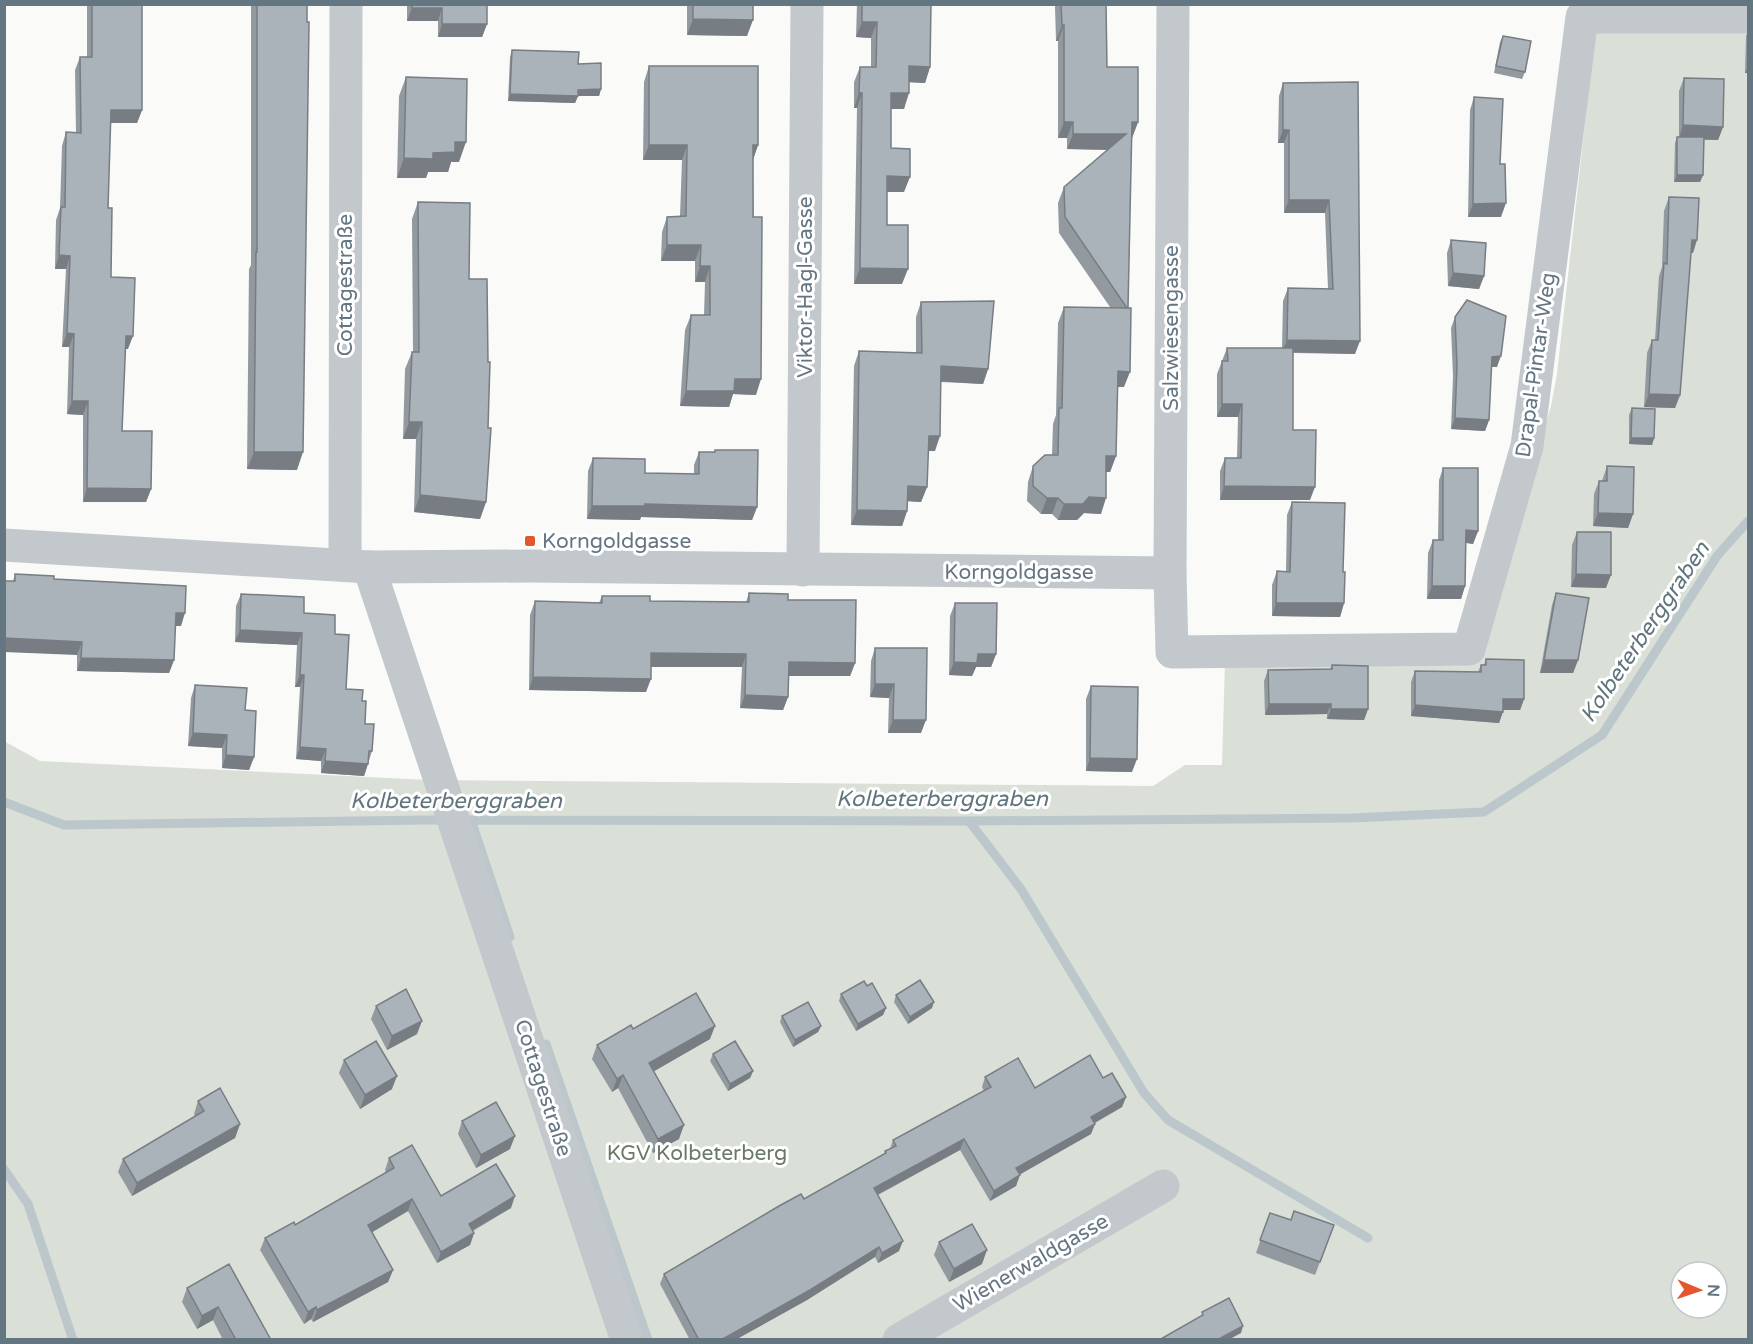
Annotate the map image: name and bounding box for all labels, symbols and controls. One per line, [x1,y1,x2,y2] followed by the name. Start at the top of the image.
[793,196,818,378] street label: Viktor-Hagl-Gasse
[333,214,358,356] street label: Cottagestraße
[1159,245,1184,411] street label: Salzwiesengasse
[1511,271,1561,459] street label: Drapal-Pintar-Weg
[542,529,691,554] place label: Korngoldgasse
[523,534,537,548] marker: Korngoldgasse
[1575,536,1715,727] water label: Kolbeterberggraben
[944,560,1094,585] street label: Korngoldgasse
[836,786,1048,812] water label: Kolbeterberggraben
[350,788,562,814] water label: Kolbeterberggraben
[509,1016,577,1160] street label: Cottagestraße
[607,1141,787,1166] park label: KGV Kolbeterberg
[949,1208,1113,1318] street label: Wienerwaldgasse
[1669,1260,1729,1320] north arrow
[1703,1284,1723,1297] text: N

